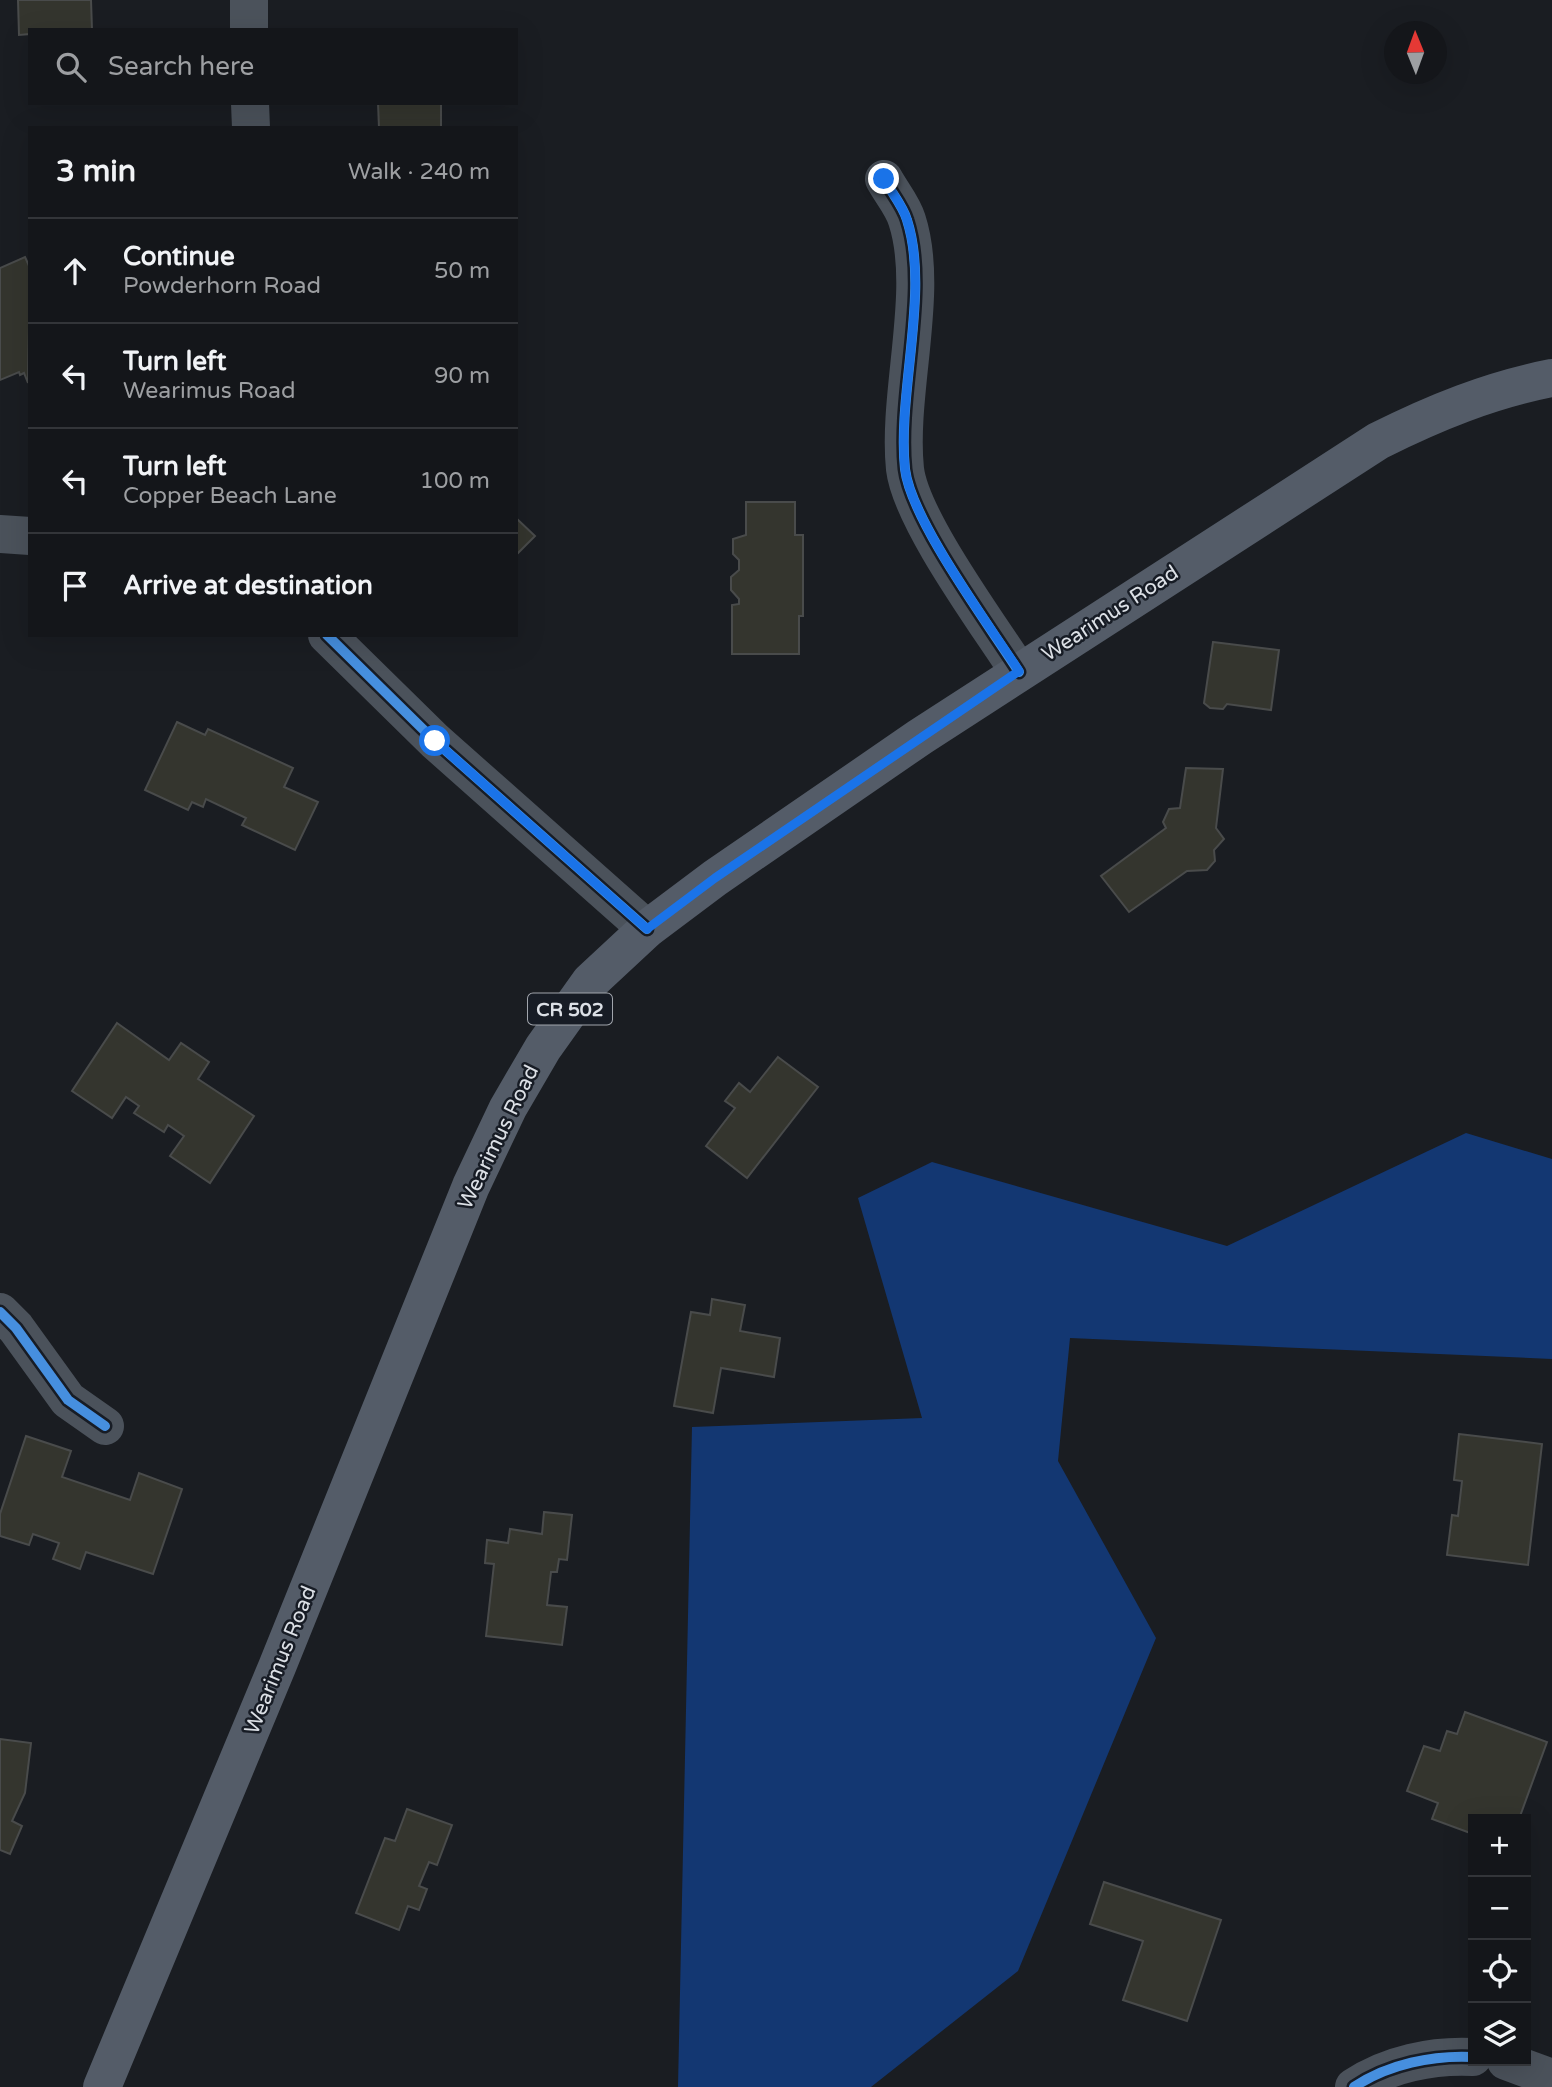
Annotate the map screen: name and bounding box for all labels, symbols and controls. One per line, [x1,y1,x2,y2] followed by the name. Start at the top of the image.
[1384,21,1447,84] north arrow
[28,28,518,105] search box
[52,48,90,86] icon: search
[108,51,254,82] text: Search here
[56,153,136,190] text: 3 min
[348,158,490,186] text: Walk · 240 m
[868,163,899,194] route end
[123,241,235,272] text: Continue
[56,252,94,290] icon: ahead
[434,257,490,285] text: 50 m
[123,272,321,300] text: Powderhorn Road
[123,346,226,377] text: Turn left
[56,357,94,395] icon: left
[434,362,490,390] text: 90 m
[123,377,296,405] text: Wearimus Road
[123,451,226,482] text: Turn left
[56,462,94,500] icon: left
[420,467,490,495] text: 100 m
[123,482,337,510] text: Copper Beach Lane
[1037,560,1183,667] street label: Wearimus Road
[56,567,94,605] icon: arrive
[123,570,373,601] text: Arrive at destination
[419,725,450,756] route start
[528,993,612,1024] road number: CR 502
[453,1061,544,1213] street label: Wearimus Road
[239,1582,322,1738] street label: Wearimus Road
[1468,1814,1531,2066] map controls
[1468,1814,1531,1877] button: +
[1468,1877,1531,1940] button: −
[1468,1940,1531,2003] button: locate
[1468,2003,1531,2066] button: layers

